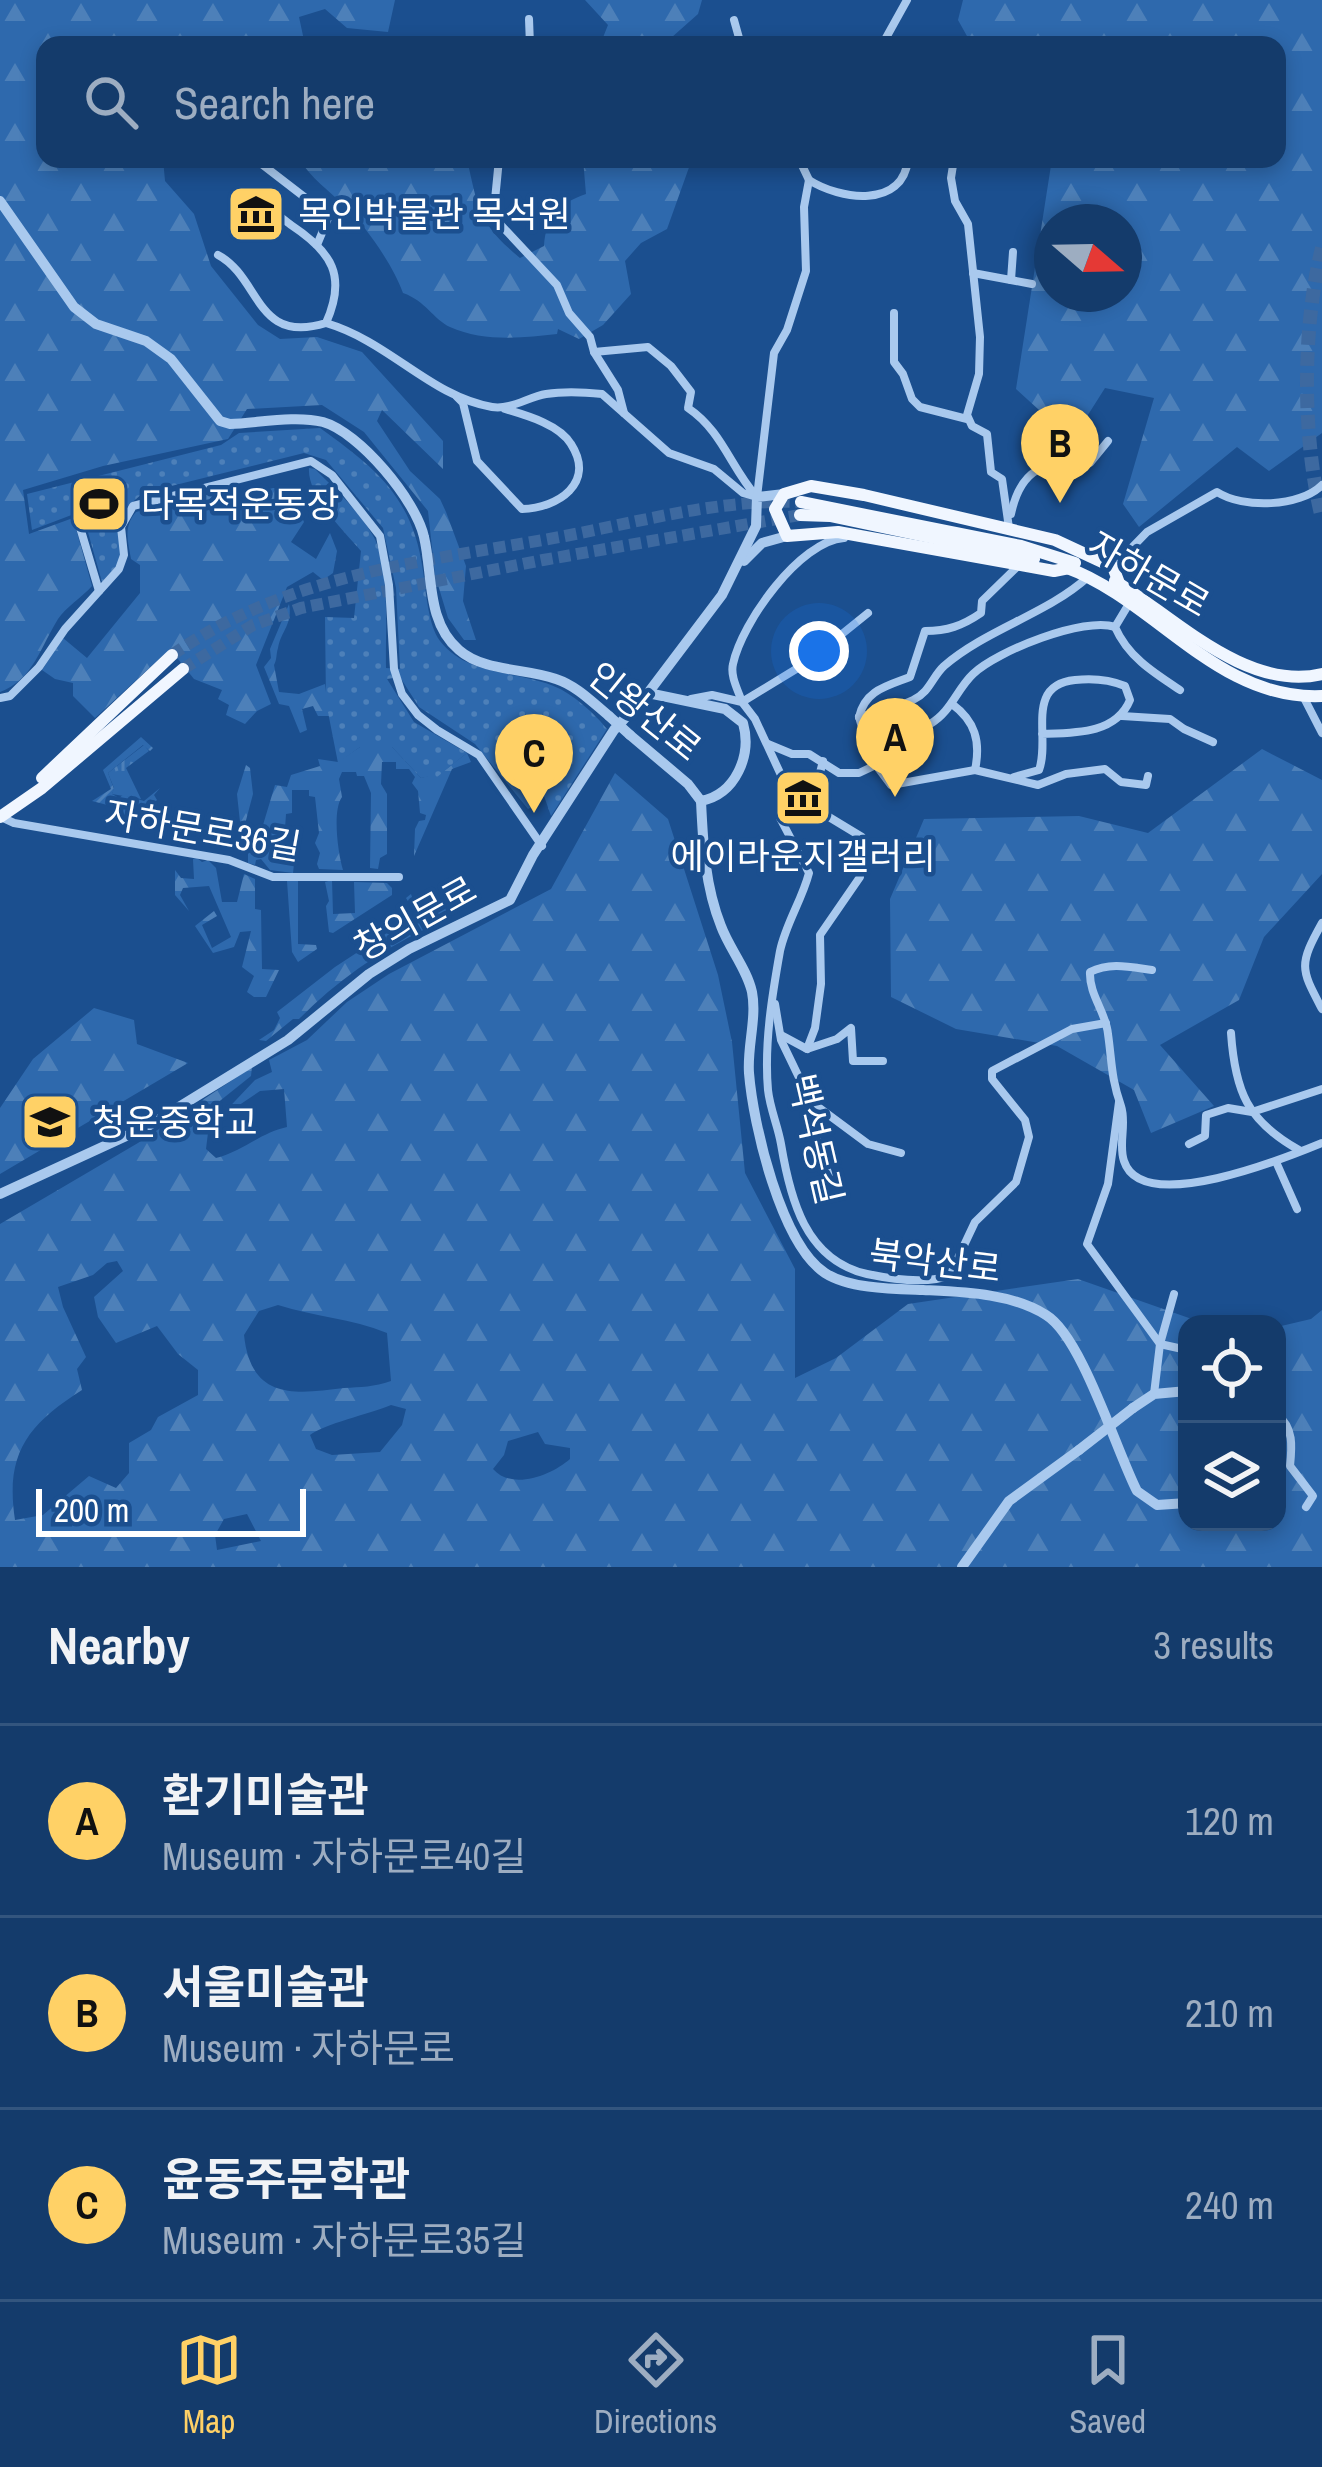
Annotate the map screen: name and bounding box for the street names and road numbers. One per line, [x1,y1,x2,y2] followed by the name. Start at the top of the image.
[1080,520,1218,628] street label: 자하문로
[578,651,712,771] street label: 인왕산로
[101,789,305,871] street label: 자하문로36길
[345,865,485,971] street label: 창의문로
[778,1069,854,1209] street label: 백석동길
[866,1229,1004,1293] street label: 북악산로

